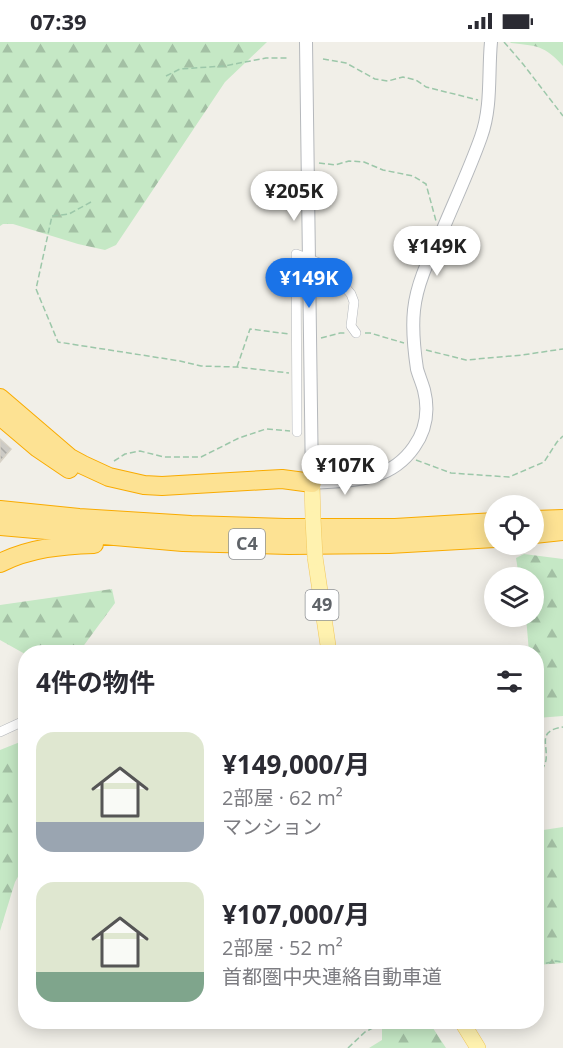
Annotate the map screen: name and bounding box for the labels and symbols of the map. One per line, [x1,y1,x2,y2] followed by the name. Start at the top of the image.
[252,171,336,222] pin: ¥205K
[395,226,479,277] pin: ¥149K
[267,258,351,309] pin: ¥149K
[303,445,387,496] pin: ¥107K
[229,529,265,559] road number: C4
[306,590,338,620] road number: 49

